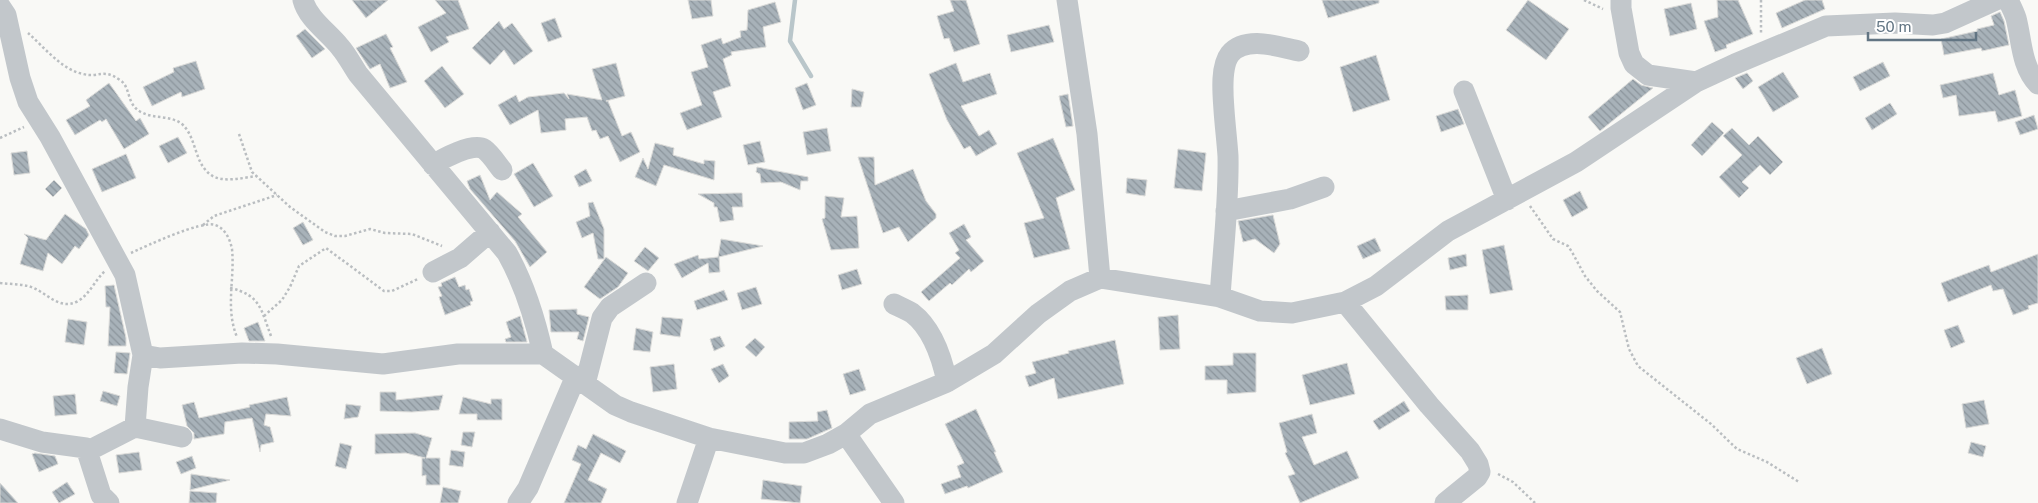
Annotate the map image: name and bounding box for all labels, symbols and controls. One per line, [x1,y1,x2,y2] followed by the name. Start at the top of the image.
[1868,10,1976,42] scale bar
[1876,18,1911,35] text: 50 m

